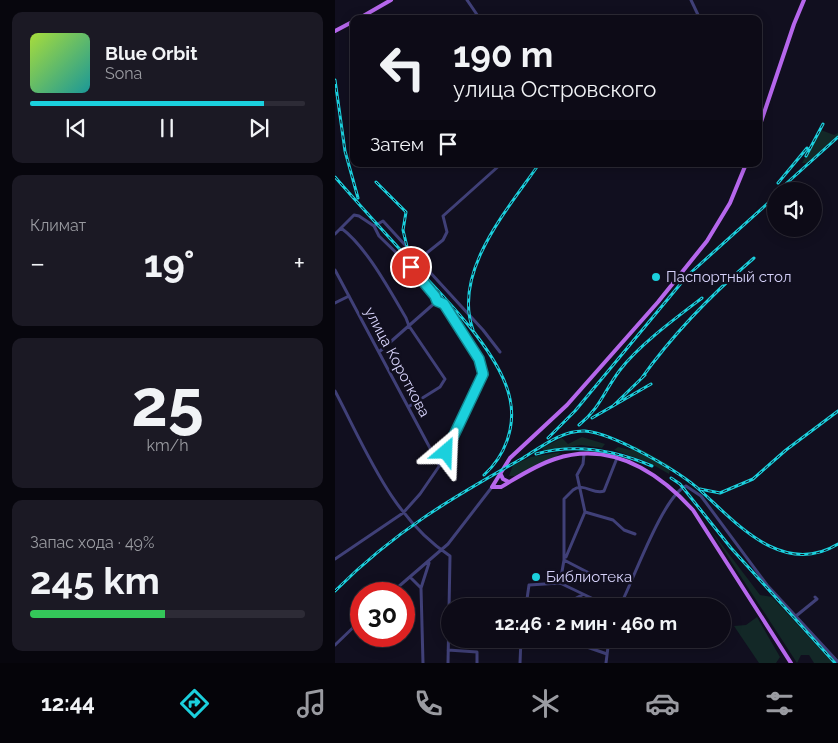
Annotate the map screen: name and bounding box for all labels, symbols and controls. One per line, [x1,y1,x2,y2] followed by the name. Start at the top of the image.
[453,34,553,75] text: 190 m
[370,35,435,100] icon: left
[105,42,197,64] text: Blue Orbit
[105,64,142,83] text: Sona
[453,76,656,102] text: улица Островского
[62,114,90,142] icon: previous
[153,114,181,142] icon: pause
[245,114,273,142] icon: next
[434,130,462,158] icon: arrive
[370,133,424,155] text: Затем
[767,182,822,237] map controls
[767,182,822,237] button: sound
[30,216,86,235] text: Климат
[144,241,195,286] text: 19°
[390,246,432,288] pin
[30,247,45,280] text: −
[293,247,305,280] text: +
[397,253,425,281] icon: arrive
[666,268,791,286] place label: Паспортный стол
[650,271,662,283] marker: Паспортный стол
[360,304,434,420] street label: улица Короткова
[131,365,204,441] text: 25
[419,425,471,477] position arrow
[146,436,189,455] text: km/h
[30,533,154,552] text: Запас хода · 49%
[30,558,160,603] text: 245 km
[546,568,632,586] place label: Библиотека
[530,571,542,583] marker: Библиотека
[350,582,415,647] speed limit sign: 30
[495,612,677,634] text: 12:46 · 2 мин · 460 m
[177,686,212,721] icon: directions
[294,686,329,721] icon: music
[411,686,446,721] icon: phone
[528,686,563,721] icon: climate
[645,686,680,721] icon: car
[762,686,797,721] icon: filters
[41,690,95,716] text: 12:44

